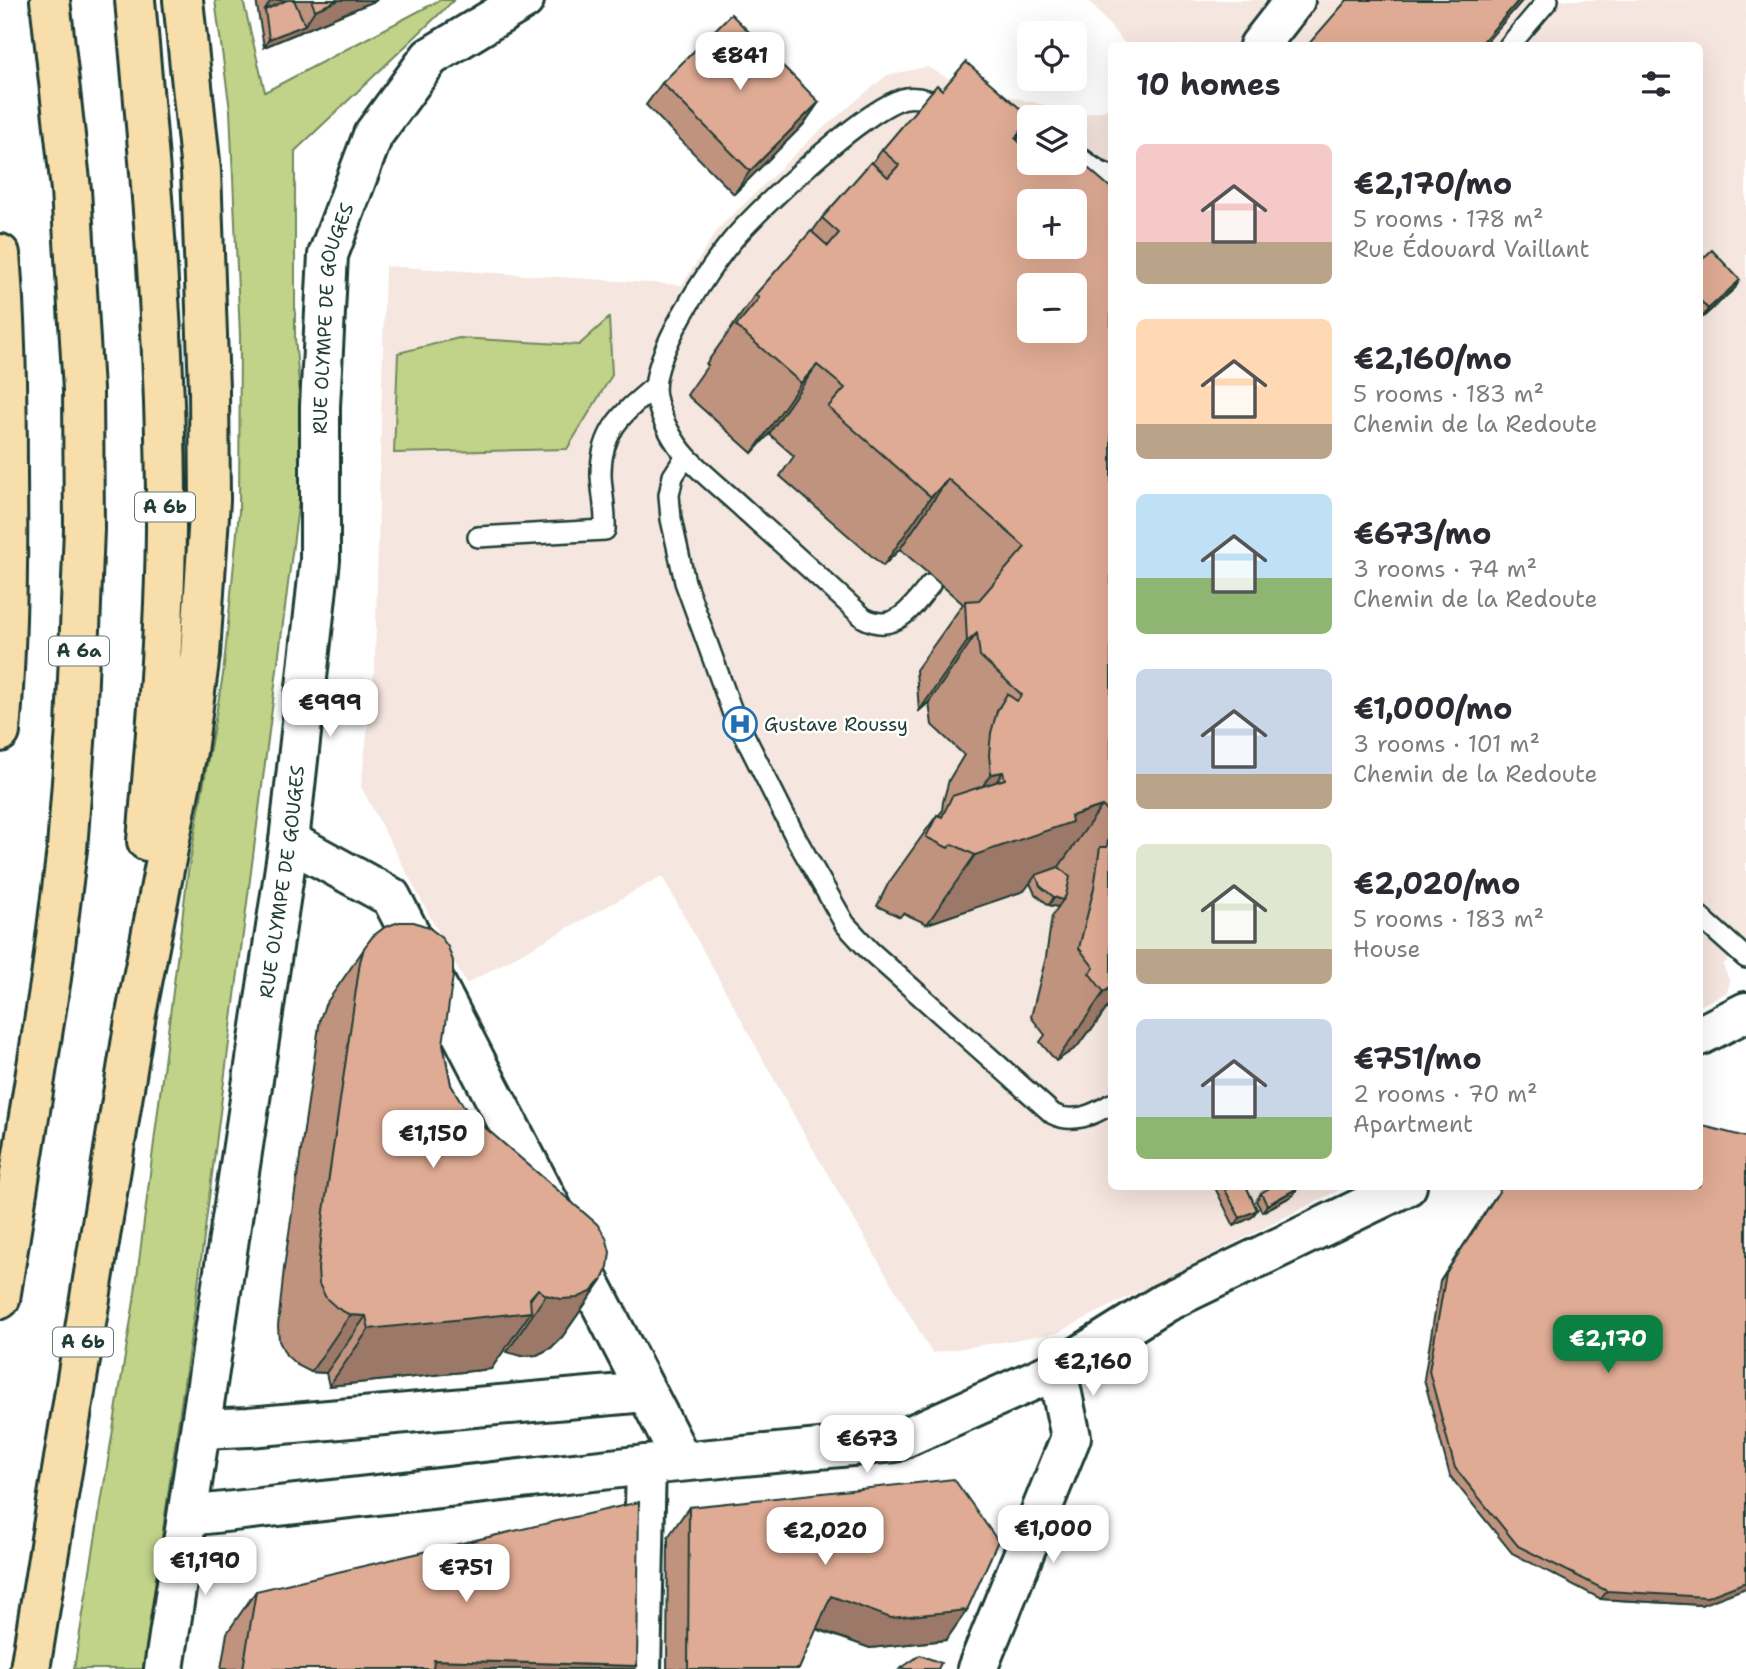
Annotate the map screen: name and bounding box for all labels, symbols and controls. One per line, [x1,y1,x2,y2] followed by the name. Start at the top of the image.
[1017,21,1087,343] map controls
[1017,21,1087,91] button: locate
[699,32,781,92] pin: €841
[711,40,769,70] text: €841
[1136,64,1281,105] text: 10 homes
[1637,65,1675,103] icon: filters
[1017,105,1087,175] button: layers
[1353,163,1512,204] text: €2,170/mo
[1192,172,1276,256] icon: home
[1017,189,1087,259] button: +
[308,199,359,434] street label: RUE OLYMPE DE GOUGES
[1353,204,1544,234] text: 5 rooms · 178 m²
[1353,234,1590,264] text: Rue Édouard Vaillant
[1017,273,1087,343] button: −
[1353,338,1512,379] text: €2,160/mo
[1192,347,1276,431] icon: home
[1353,379,1544,409] text: 5 rooms · 183 m²
[1353,409,1597,439] text: Chemin de la Redoute
[135,492,195,522] road number: A 6b
[1353,513,1491,554] text: €673/mo
[1192,522,1276,606] icon: home
[1353,554,1537,584] text: 3 rooms · 74 m²
[1353,584,1597,614] text: Chemin de la Redoute
[49,636,109,666] road number: A 6a
[289,680,371,739] pin: €999
[298,687,362,717] text: €999
[1353,688,1512,729] text: €1,000/mo
[1192,697,1276,781] icon: home
[721,705,759,743] hospital icon: Gustave Roussy
[764,712,908,737] place label: Gustave Roussy
[1353,729,1540,759] text: 3 rooms · 101 m²
[1353,759,1597,789] text: Chemin de la Redoute
[253,764,310,1000] street label: RUE OLYMPE DE GOUGES
[1353,863,1521,904] text: €2,020/mo
[1192,872,1276,956] icon: home
[1353,904,1544,934] text: 5 rooms · 183 m²
[1353,934,1421,964] text: House
[1353,1038,1482,1079] text: €751/mo
[1192,1047,1276,1131] icon: home
[1353,1079,1538,1109] text: 2 rooms · 70 m²
[1353,1109,1473,1139] text: Apartment
[376,1110,490,1170] pin: €1,150
[398,1118,468,1148] text: €1,150
[1551,1316,1665,1375] pin: €2,170
[1569,1323,1647,1353] text: €2,170
[53,1328,113,1357] road number: A 6b
[1036,1338,1150,1398] pin: €2,160
[1054,1346,1132,1376] text: €2,160
[826,1416,908,1475] pin: €673
[836,1423,898,1453] text: €673
[996,1506,1110,1565] pin: €1,000
[768,1508,882,1567] pin: €2,020
[1014,1513,1092,1543] text: €1,000
[783,1515,867,1545] text: €2,020
[148,1538,262,1597] pin: €1,190
[425,1544,507,1604] pin: €751
[170,1545,240,1575] text: €1,190
[439,1552,493,1582] text: €751

